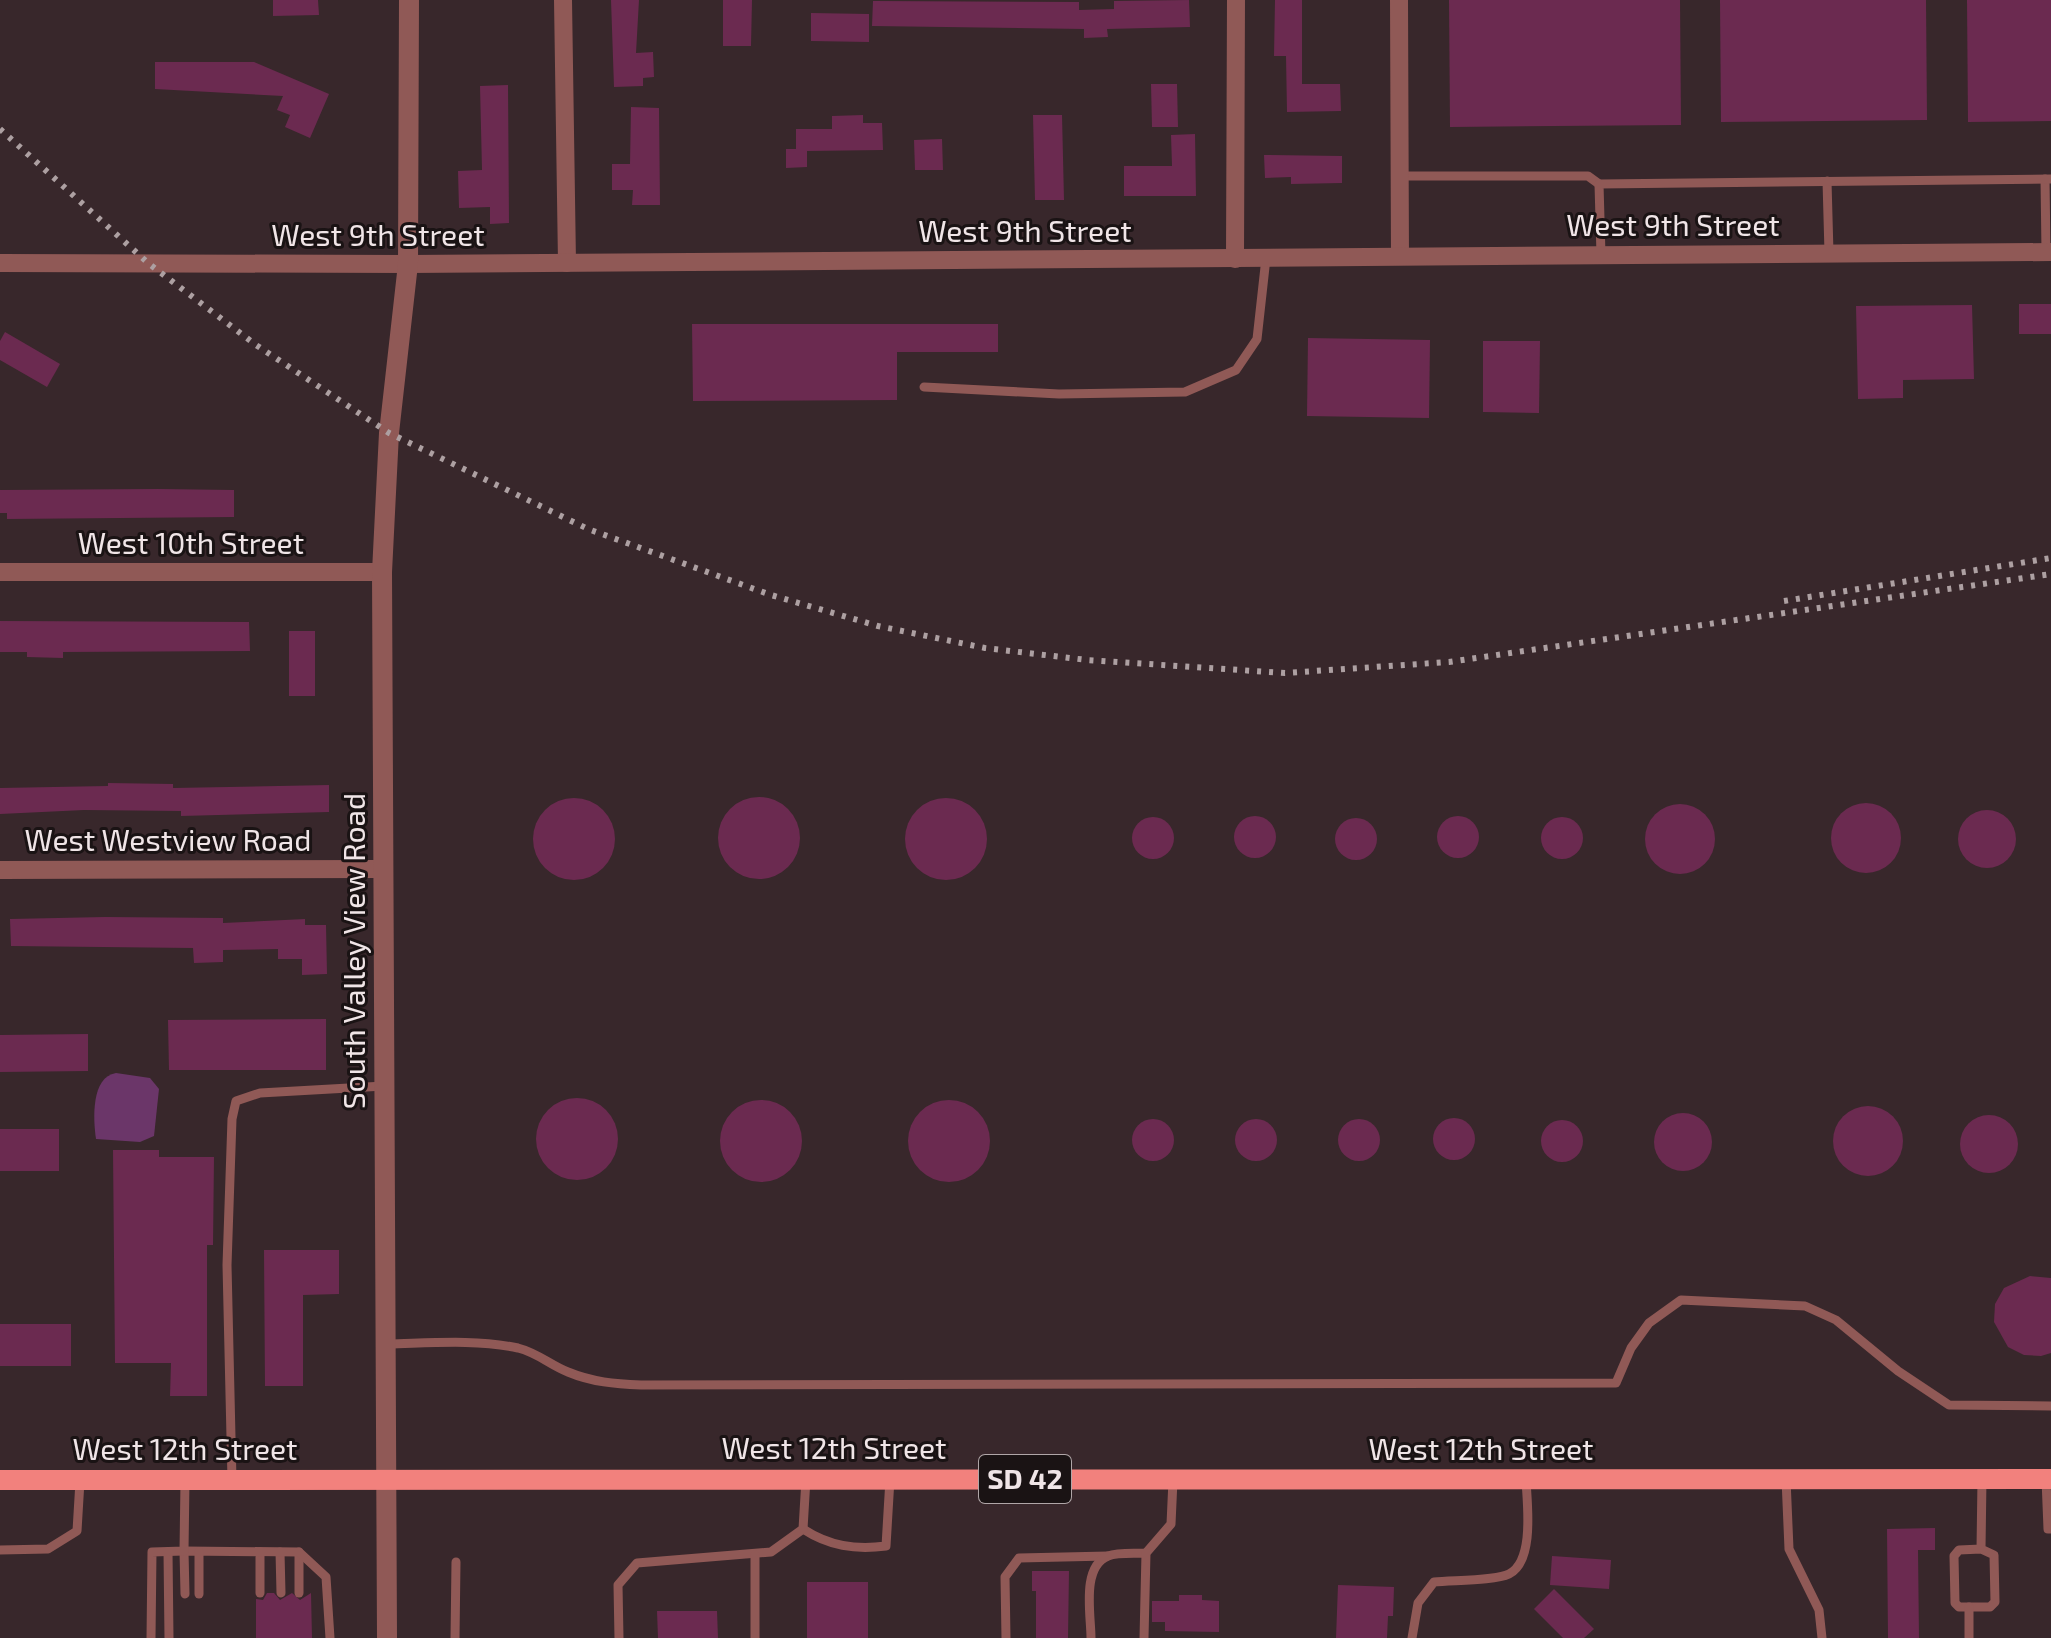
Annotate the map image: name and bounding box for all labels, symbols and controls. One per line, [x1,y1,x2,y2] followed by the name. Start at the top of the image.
[1566,206,1780,242] street label: West 9th Street
[918,212,1132,248] street label: West 9th Street
[271,216,485,252] street label: West 9th Street
[78,524,304,560] street label: West 10th Street
[335,793,371,1109] street label: South Valley View Road
[24,821,312,857] street label: West Westview Road
[721,1429,947,1465] street label: West 12th Street
[72,1430,298,1466] street label: West 12th Street
[1368,1430,1594,1466] street label: West 12th Street
[979,1455,1071,1503] road number: SD 42

